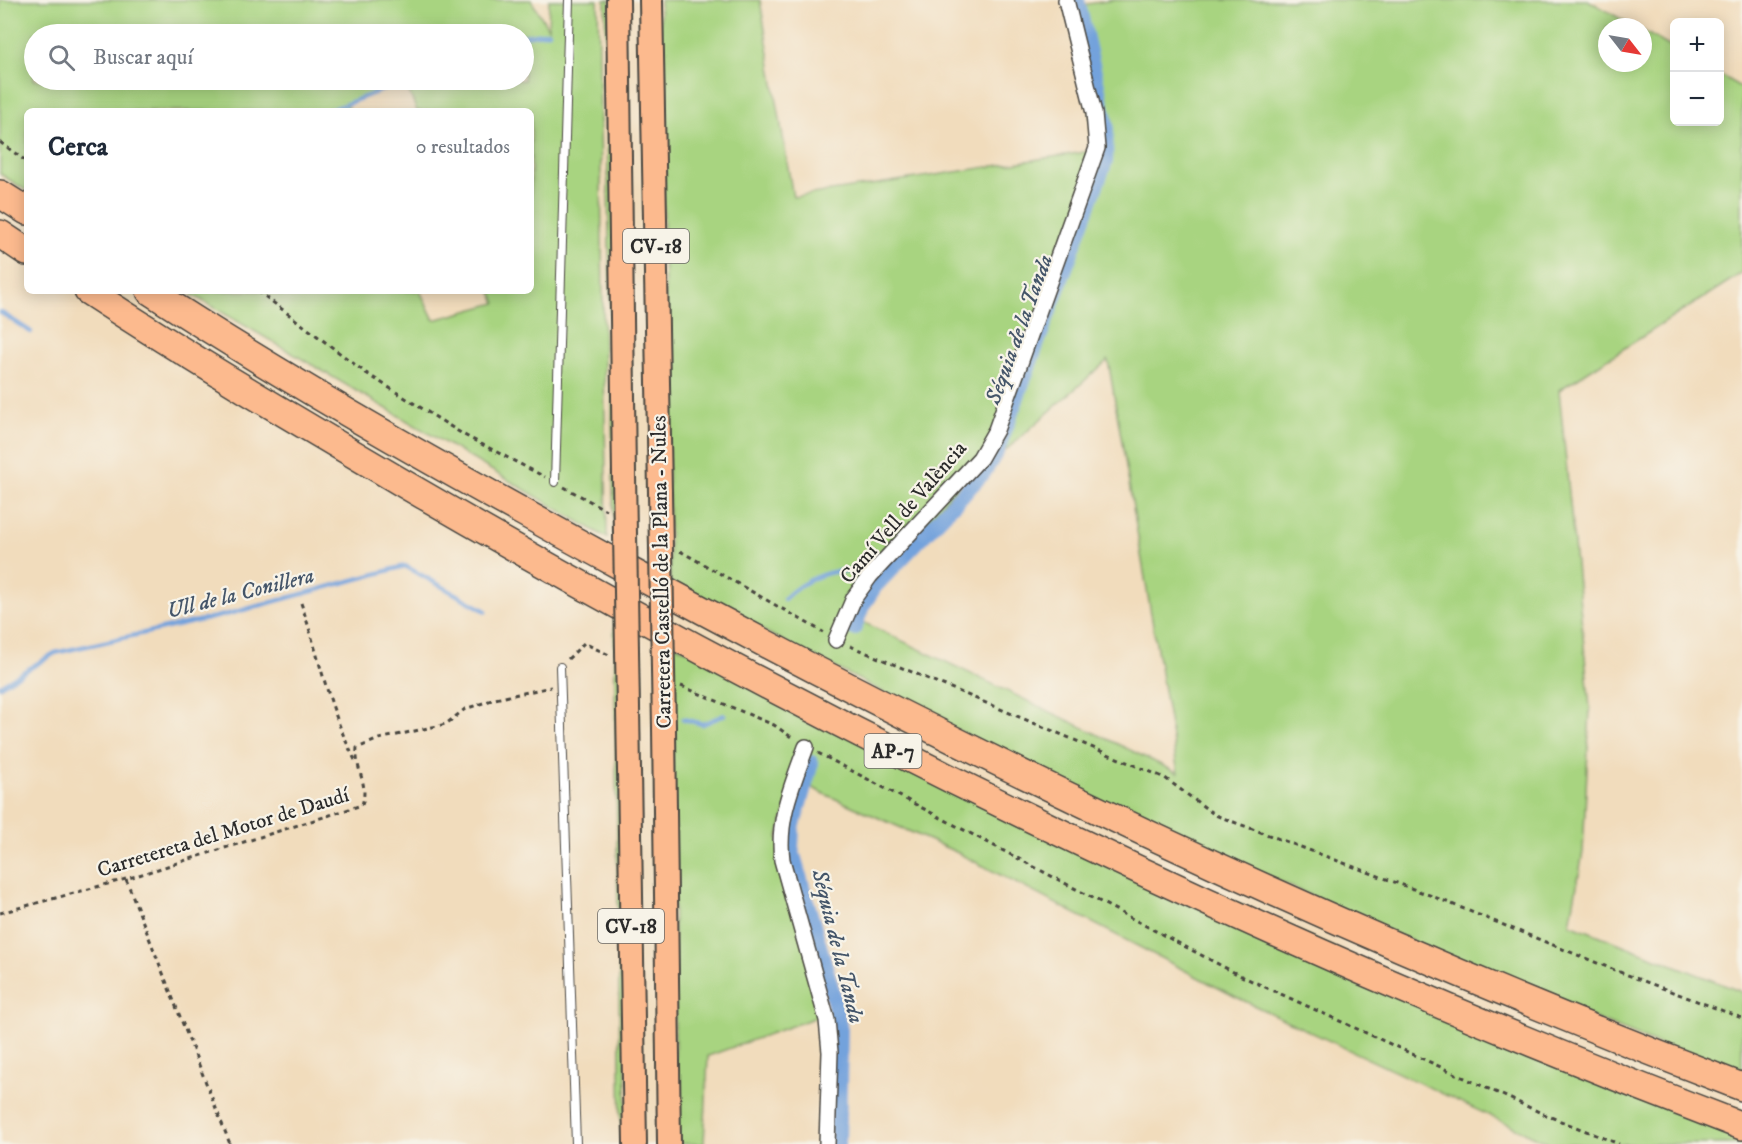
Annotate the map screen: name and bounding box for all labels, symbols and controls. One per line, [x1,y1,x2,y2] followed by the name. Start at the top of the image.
[1598,18,1652,72] north arrow
[1670,18,1724,126] map controls
[1670,18,1724,72] button: +
[24,24,534,90] search box
[45,41,78,74] icon: search
[93,44,193,71] text: Buscar aquí
[1670,72,1724,126] button: −
[48,131,108,164] text: Cerca
[416,135,510,160] text: 0 resultados
[623,229,689,263] road number: CV-18
[979,251,1060,409] water label: Séquia de la Tanda
[646,415,678,729] street label: Carretera Castelló de la Plana - Nules
[835,436,973,589] street label: Camí Vell de València
[164,562,317,625] water label: Ull de la Conillera
[864,734,922,768] road number: AP-7
[94,782,354,884] street label: Carretereta del Motor de Daudí
[804,866,870,1026] water label: Séquia de la Tanda
[598,909,664,943] road number: CV-18

